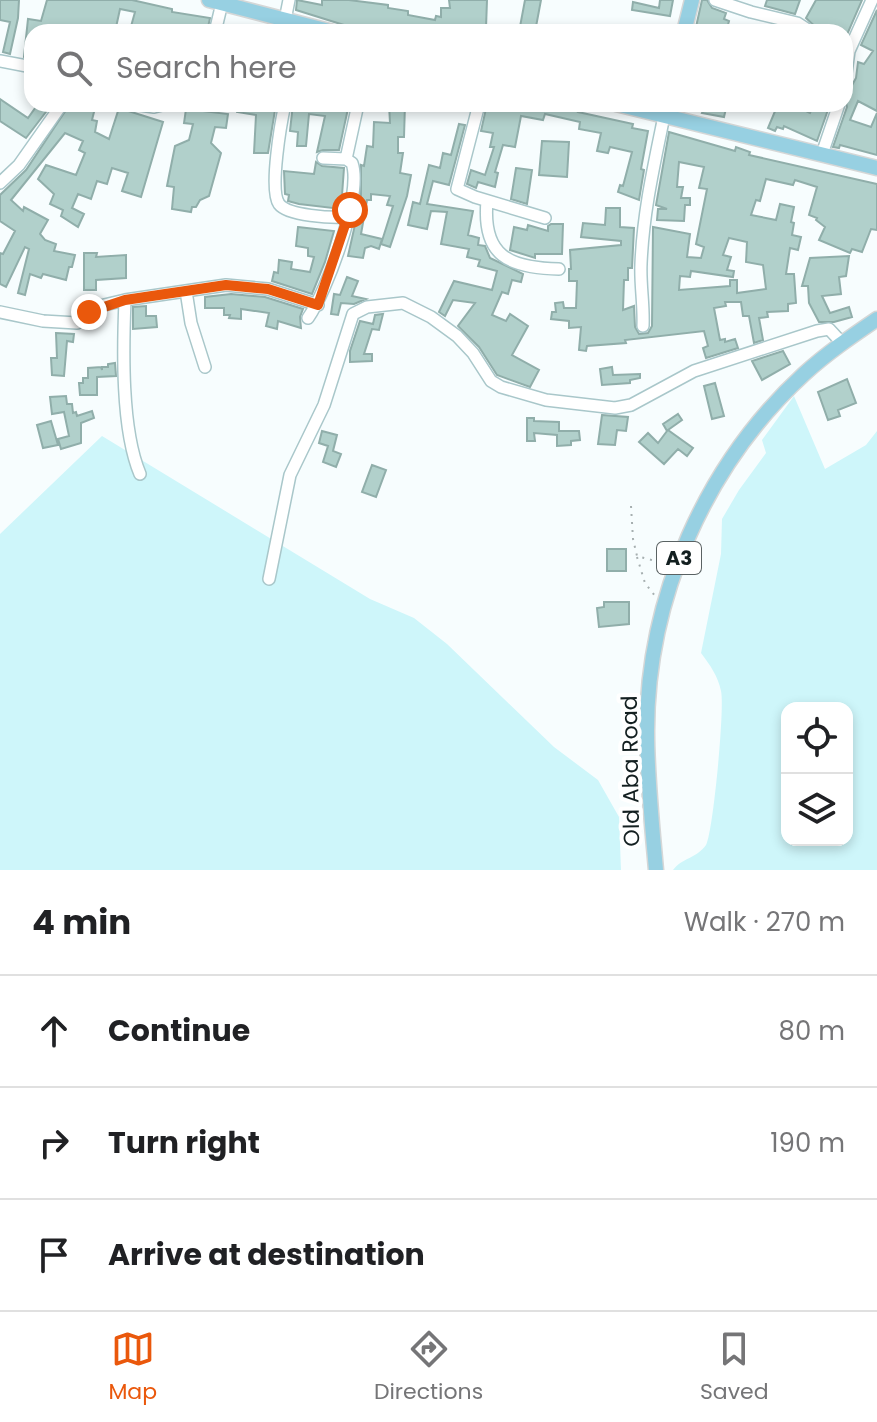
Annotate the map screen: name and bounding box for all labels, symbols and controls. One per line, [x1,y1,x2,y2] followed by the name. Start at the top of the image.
[24,24,853,112] search box
[52,46,96,90] icon: search
[116,46,297,89] text: Search here
[332,192,368,228] route start
[71,294,107,330] route end
[657,542,701,574] road number: A3
[614,695,647,847] street label: Old Aba Road
[781,702,853,846] map controls
[781,702,853,774] button: locate
[781,774,853,846] button: layers
[32,898,131,946] text: 4 min
[684,904,845,940] text: Walk · 270 m
[32,1009,76,1053] icon: ahead
[108,1009,250,1052] text: Continue
[779,1013,845,1049] text: 80 m
[32,1121,76,1165] icon: right
[108,1121,260,1164] text: Turn right
[770,1125,845,1161] text: 190 m
[32,1233,76,1277] icon: arrive
[108,1233,425,1276] text: Arrive at destination
[108,1327,157,1408] tab: Map
[374,1327,483,1408] tab: Directions
[700,1327,769,1408] tab: Saved

